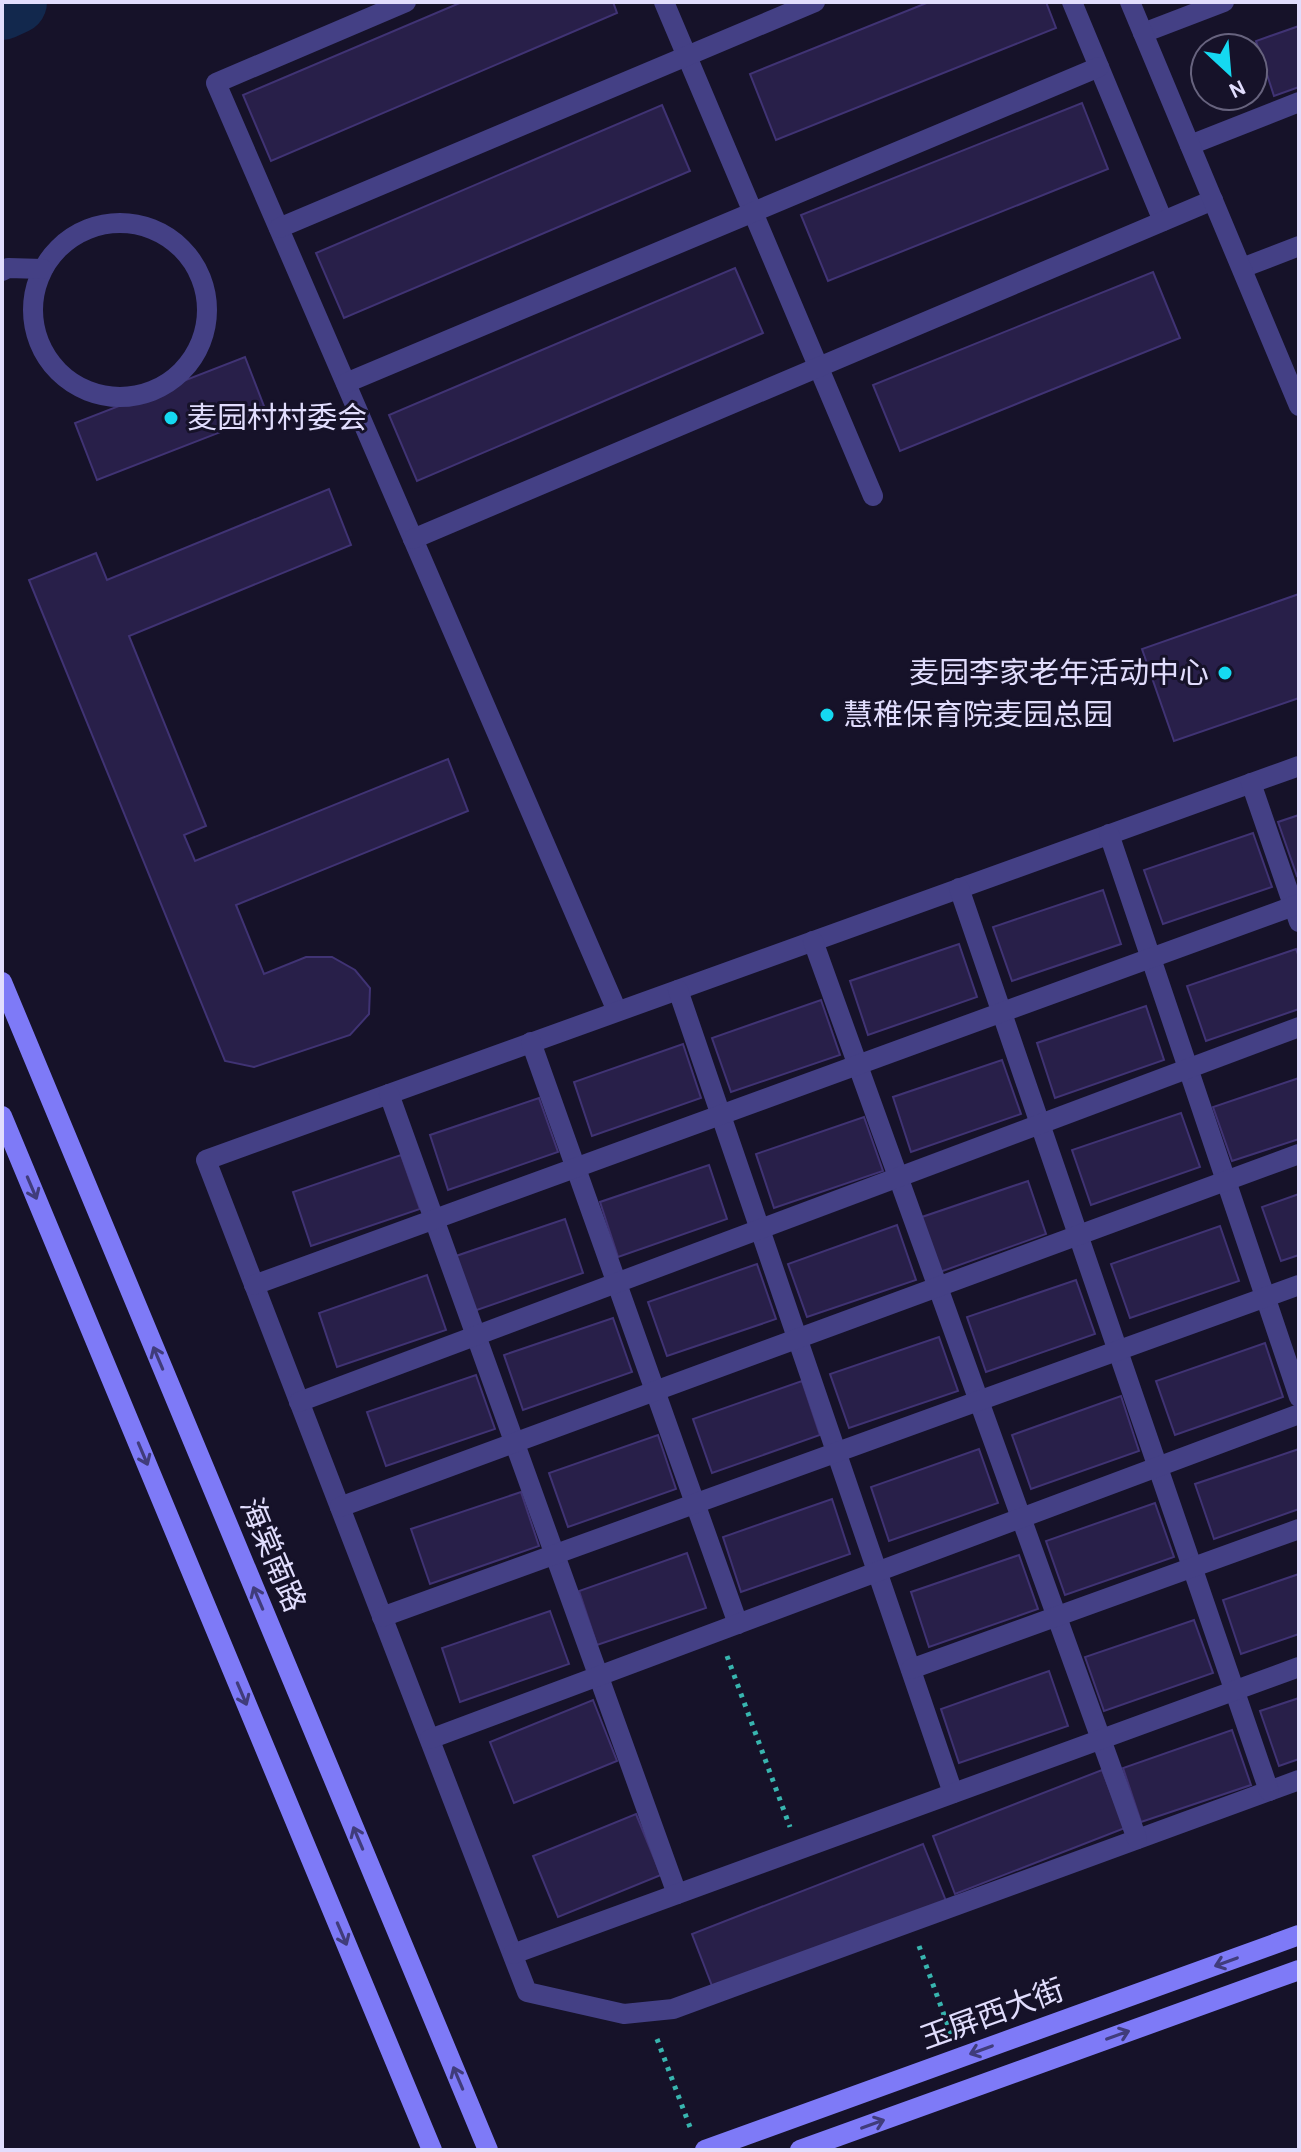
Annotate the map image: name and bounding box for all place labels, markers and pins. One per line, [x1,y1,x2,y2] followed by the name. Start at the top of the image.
[187,400,367,436] place label: 麦园村村委会
[162,409,180,427] marker: 麦园村村委会
[909,655,1209,691] place label: 麦园李家老年活动中心
[1216,664,1234,682] marker: 麦园李家老年活动中心
[843,697,1113,733] place label: 慧稚保育院麦园总园
[818,706,836,724] marker: 慧稚保育院麦园总园

